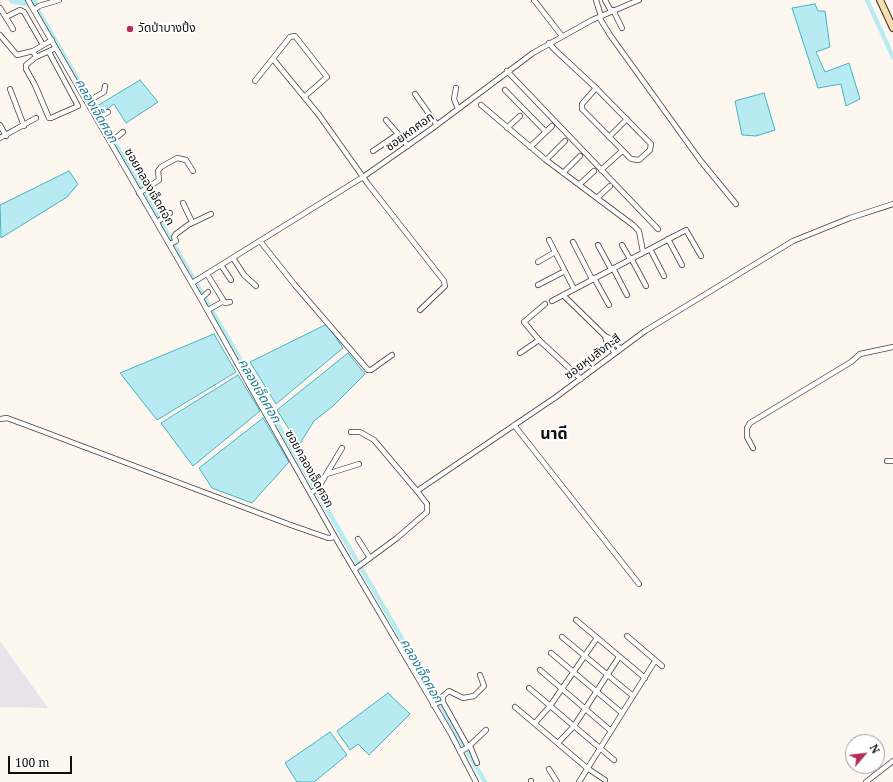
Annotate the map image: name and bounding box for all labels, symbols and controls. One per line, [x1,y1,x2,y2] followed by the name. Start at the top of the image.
[138,22,196,36] place label: วัดป่าบางปิ้ง
[125,24,135,34] marker: วัดป่าบางปิ้ง
[71,76,121,146] water label: คลองเจ็ดศอก
[383,110,437,154] street label: ซอยหกศอก
[121,146,177,228] street label: ซอยคลองเจ็ดศอก
[562,331,624,383] street label: ซอยหุบสังกะสี
[234,356,284,426] water label: คลองเจ็ดศอก
[540,424,568,444] district label: นาดี
[282,428,336,510] street label: ซอยคลองเจ็ดศอก
[396,636,446,706] water label: คลองเจ็ดศอก
[845,734,885,774] north arrow
[866,741,884,756] text: N
[10,748,74,774] scale bar
[15,754,50,771] text: 100 m

